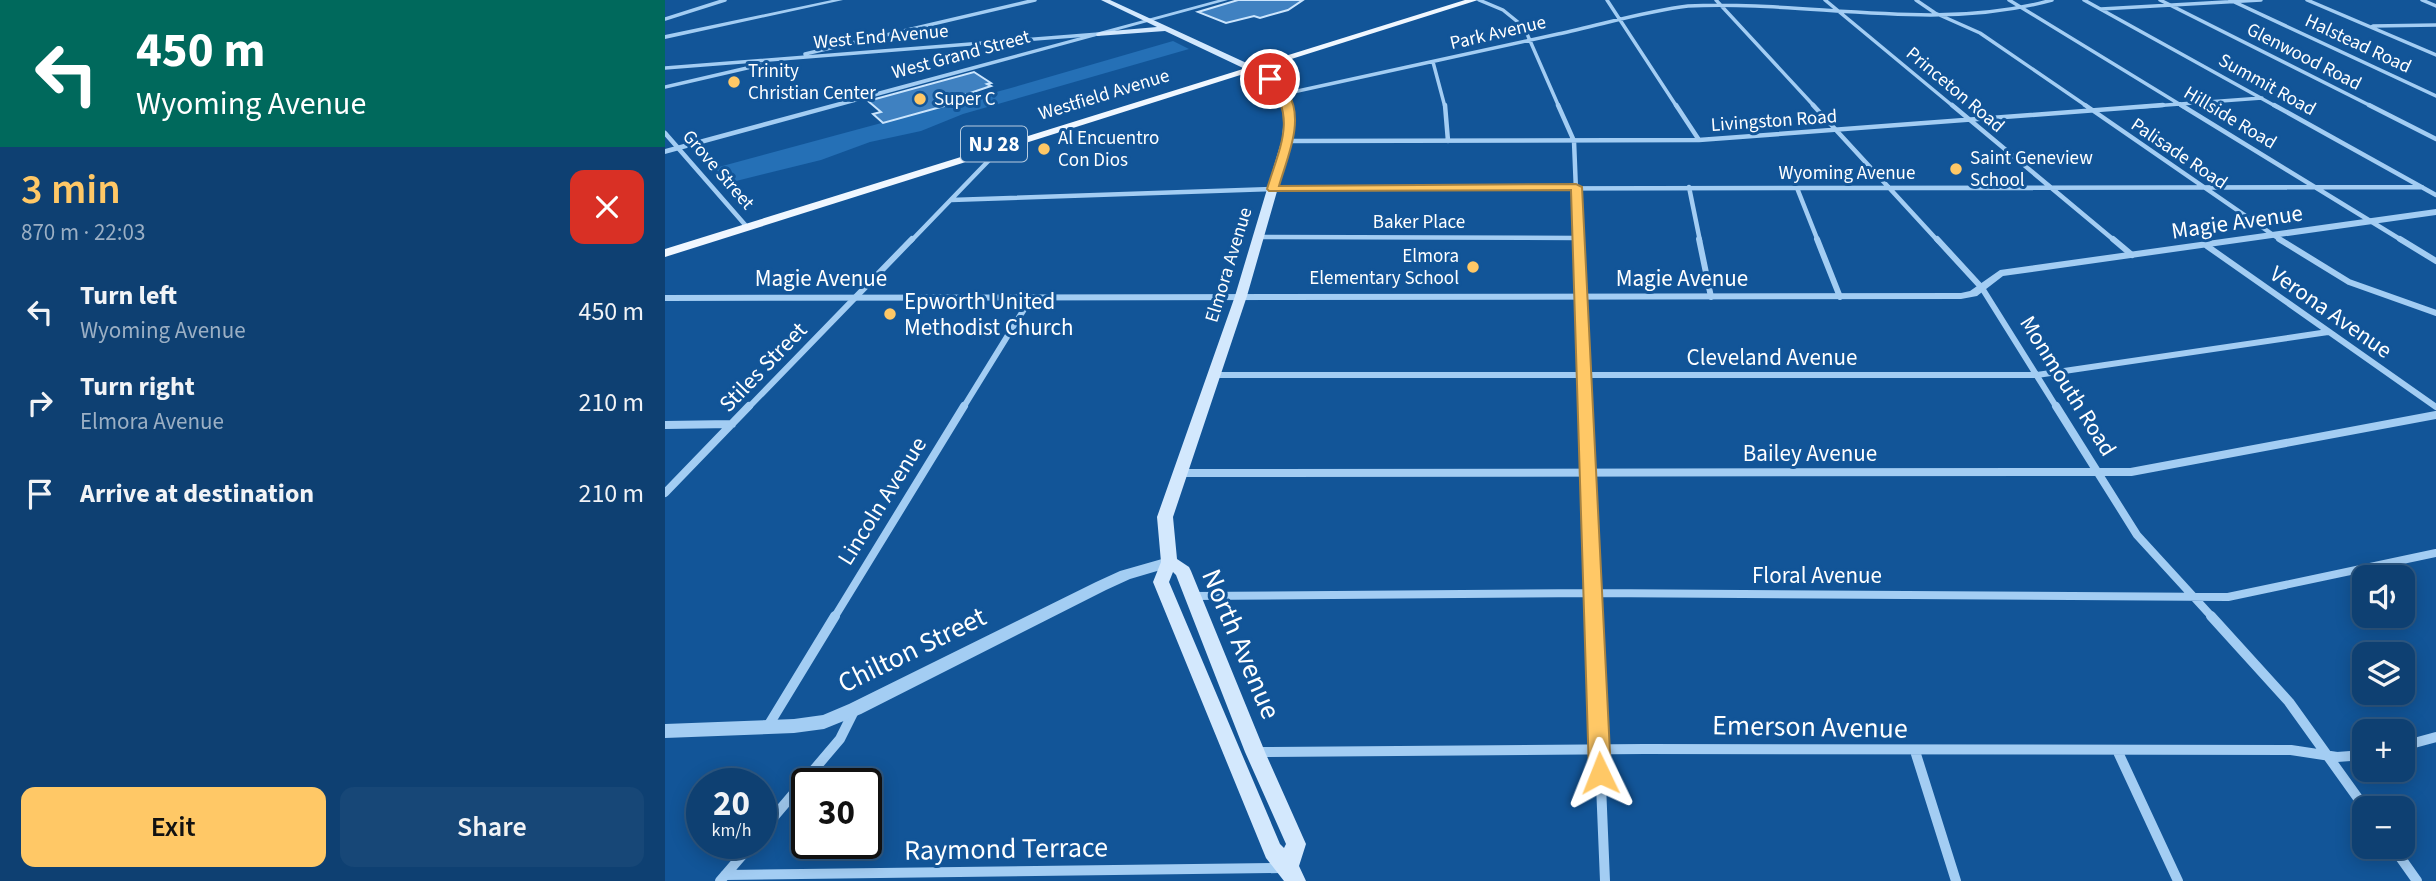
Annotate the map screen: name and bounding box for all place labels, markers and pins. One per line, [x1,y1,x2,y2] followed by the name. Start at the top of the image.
[1240,49,1300,109] pin
[748,58,876,107] place label: Trinity Christian Center
[726,74,742,90] marker: Trinity Christian Center
[934,86,996,113] place label: Super C
[912,91,928,107] marker: Super C
[1058,125,1159,174] place label: Al Encuentro Con Dios
[1036,141,1052,157] marker: Al Encuentro Con Dios
[1970,145,2093,194] place label: Saint Geneview School
[1948,161,1964,177] marker: Saint Geneview School
[1309,243,1459,292] place label: Elmora Elementary School
[1465,259,1481,275] marker: Elmora Elementary School
[904,285,1074,344] place label: Epworth United Methodist Church
[882,306,898,322] marker: Epworth United Methodist Church

